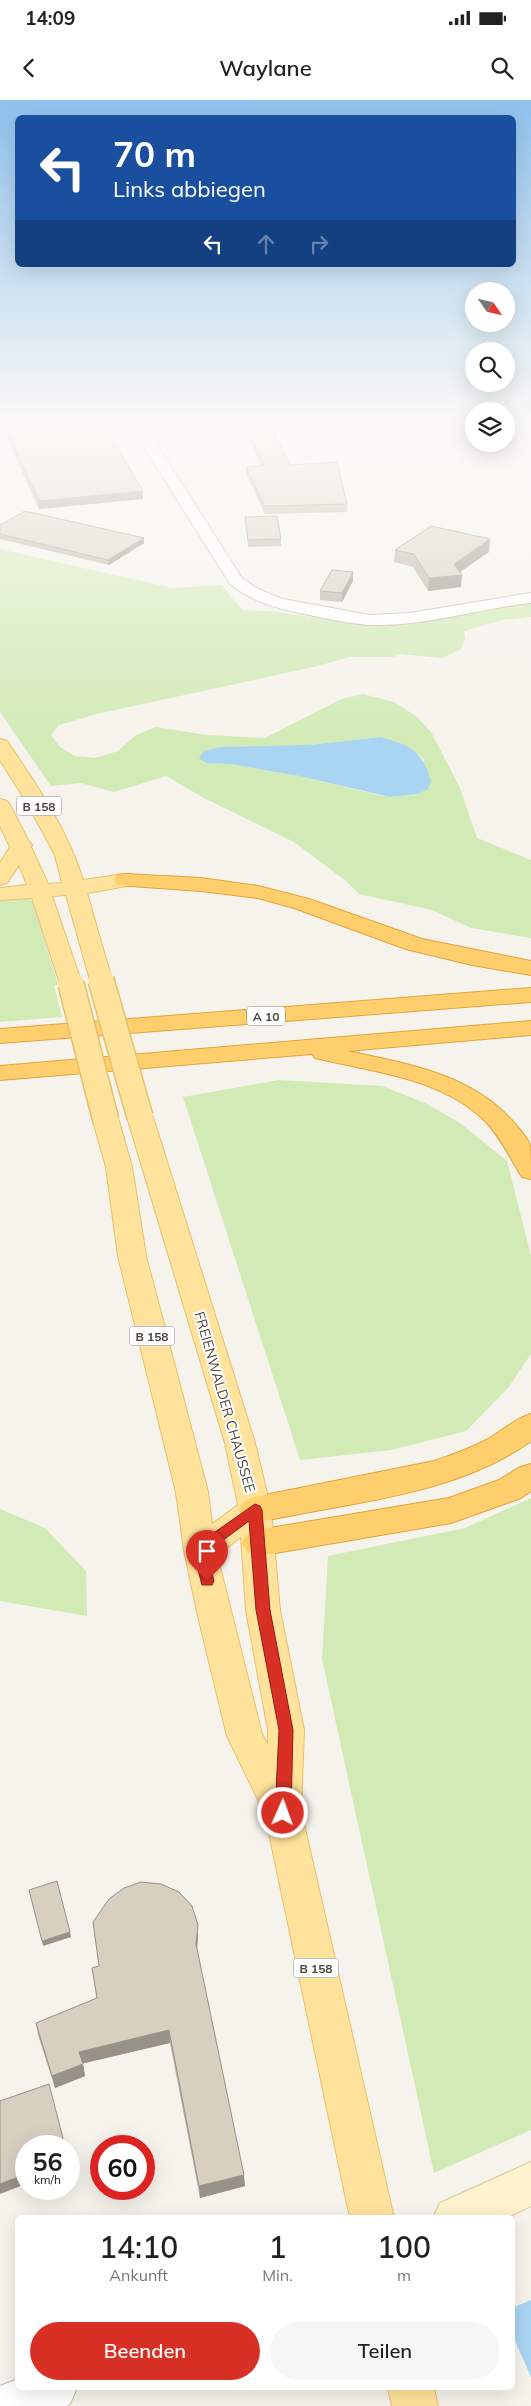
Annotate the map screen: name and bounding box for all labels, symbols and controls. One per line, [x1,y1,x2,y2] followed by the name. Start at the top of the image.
[25,6,75,30] text: 14:09
[15,54,43,82] icon: back
[219,54,312,82] text: Waylane
[488,54,516,82] icon: search
[113,132,196,176] text: 70 m
[30,135,95,200] icon: left
[113,175,266,203] text: Links abbiegen
[199,230,227,258] icon: left
[252,230,280,258] icon: ahead
[305,230,333,258] icon: right
[465,282,515,332] north arrow
[465,282,515,452] map controls
[465,342,515,392] button: search
[465,402,515,452] button: layers
[16,796,62,816] road number: B 158
[247,1006,285,1026] road number: A 10
[191,1309,259,1495] street label: FREIENWALDER CHAUSSEE
[130,1326,174,1346] road number: B 158
[186,1530,228,1581] pin
[193,1537,221,1565] icon: arrive
[256,1786,308,1838] position arrow
[294,1959,338,1978] road number: B 158
[90,2135,155,2200] speed limit sign: 60
[32,2146,63,2177] text: 56
[34,2172,61,2187] text: km/h
[99,2228,178,2266] text: 14:10
[269,2228,287,2266] text: 1
[377,2228,431,2266] text: 100
[109,2265,168,2285] text: Ankunft
[262,2265,293,2285] text: Min.
[397,2265,411,2285] text: m
[30,2322,260,2380] button: Beenden
[270,2322,500,2380] button: Teilen

